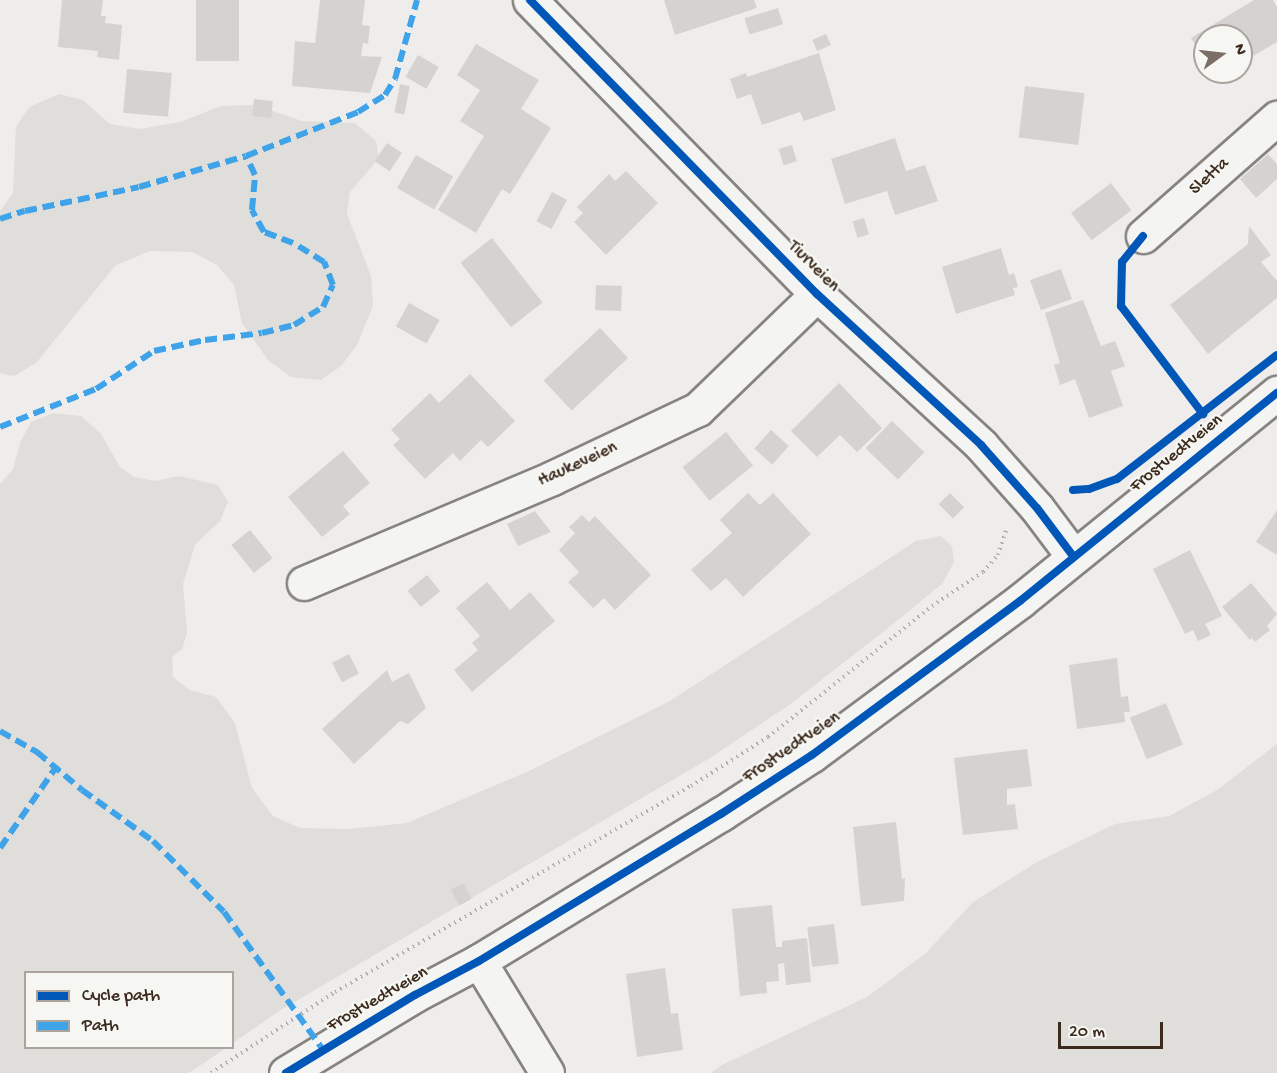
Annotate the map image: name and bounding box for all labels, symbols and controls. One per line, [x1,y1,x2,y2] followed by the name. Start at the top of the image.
[1193,24,1253,84] north arrow
[1228,42,1249,57] text: N
[1186,153,1234,201] street label: Sletta
[783,237,843,297] street label: Tiurveien
[1126,410,1228,498] street label: Frostvedtveien
[535,437,621,493] street label: Haukeveien
[739,707,845,789] street label: Frostvedtveien
[324,962,432,1038] street label: Frostvedtveien
[24,971,234,1049] legend
[82,986,160,1007] text: Cycle path
[1061,1010,1166,1048] scale bar
[82,1016,119,1037] text: Path
[1069,1022,1105,1043] text: 20 m

